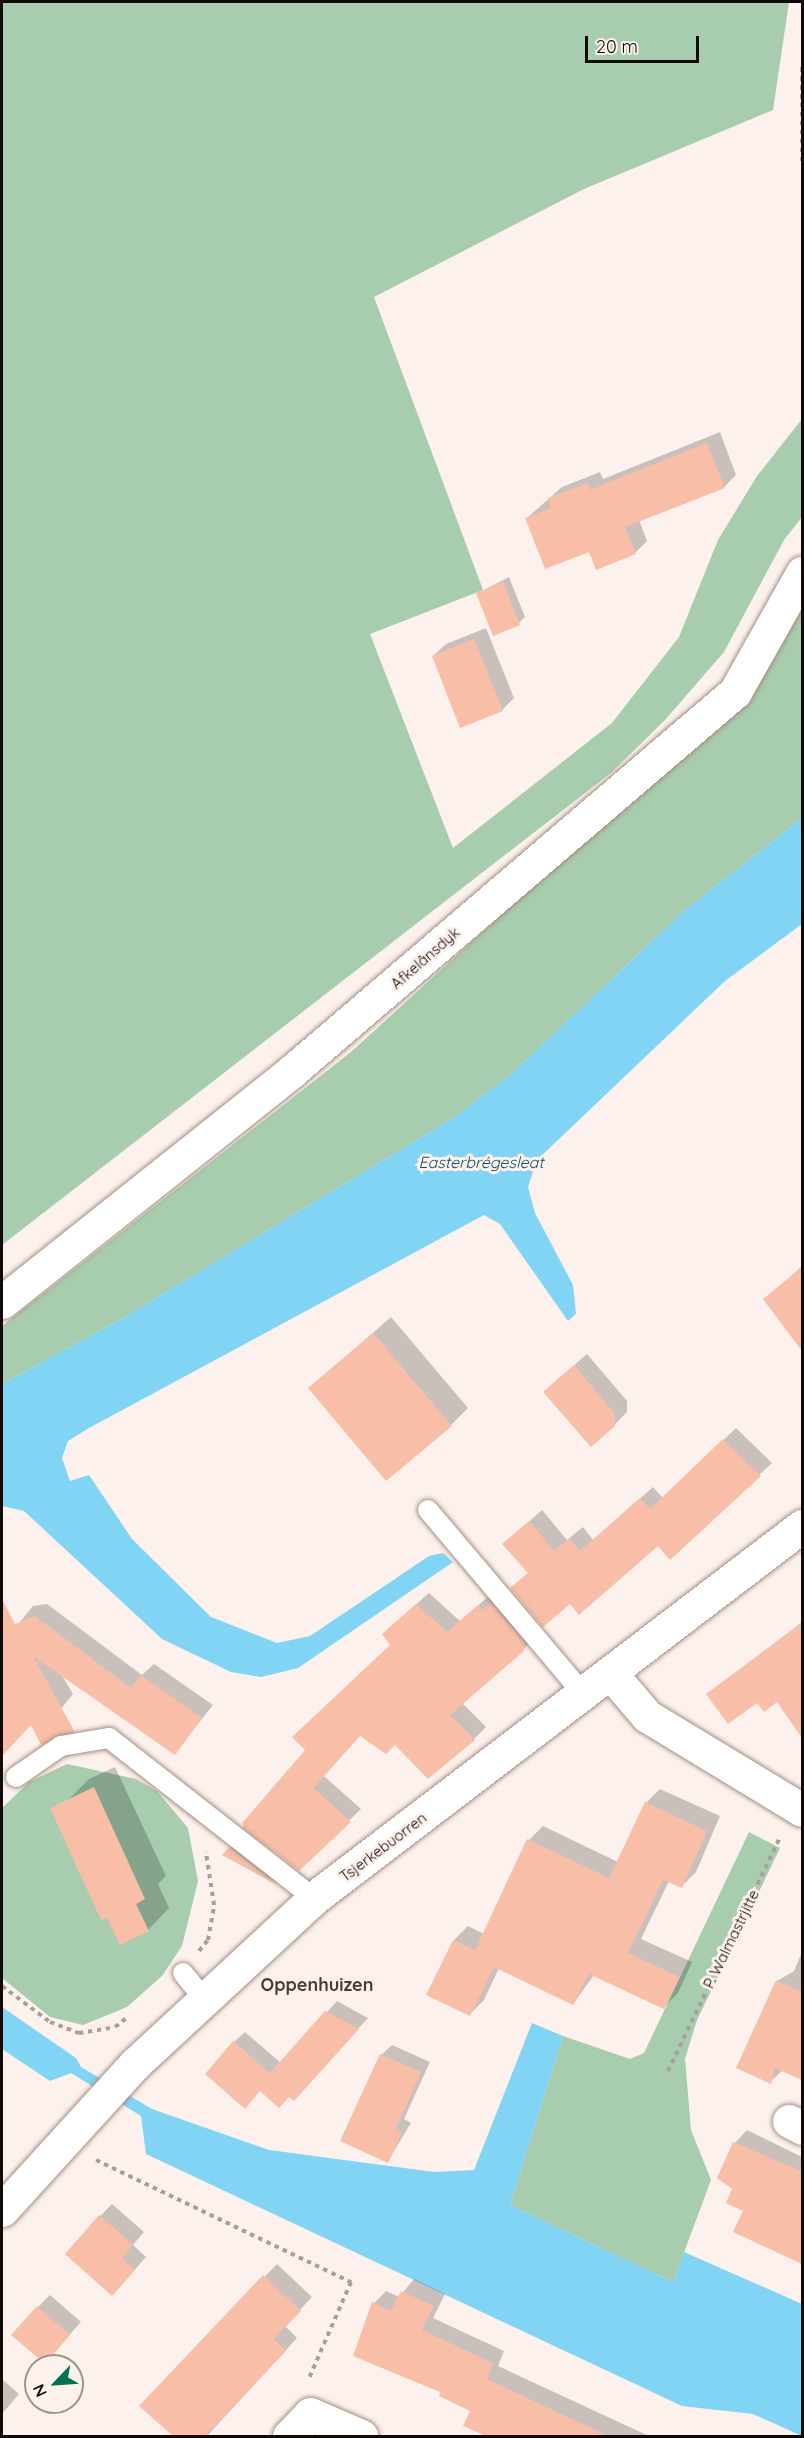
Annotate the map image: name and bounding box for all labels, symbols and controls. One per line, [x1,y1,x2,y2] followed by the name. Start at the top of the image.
[588,24,702,62] scale bar
[596,35,638,58] text: 20 m
[387,923,463,993] street label: Afkelânsdyk
[418,1152,544,1172] water label: Easterbrégesleat
[336,1809,430,1885] street label: Tsjerkebuorren
[699,1887,763,1991] street label: P. Walmastrjitte
[261,1974,373,1996] district label: Oppenhuizen
[24,2354,84,2414] north arrow
[28,2381,51,2400] text: N

